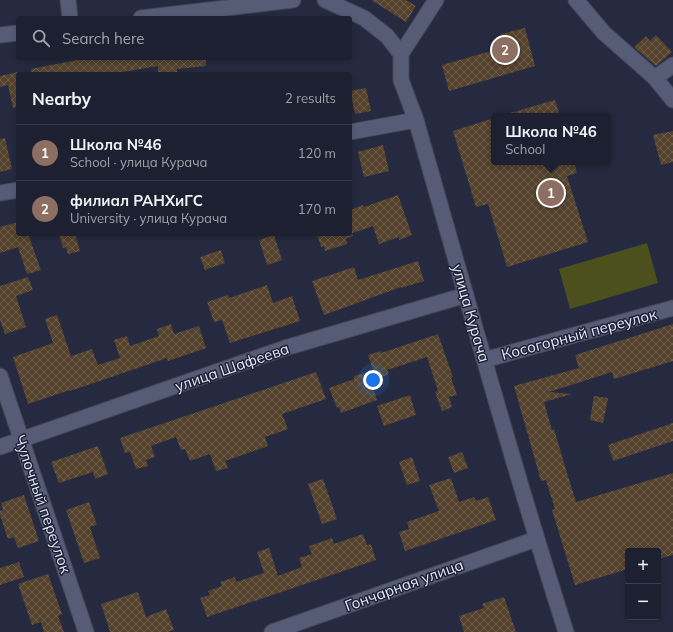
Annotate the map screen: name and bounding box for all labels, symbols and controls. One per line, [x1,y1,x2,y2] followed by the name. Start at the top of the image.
[16,16,352,60] search box
[30,27,52,49] icon: search
[62,29,144,48] text: Search here
[492,35,518,65] pin: 2
[32,88,91,109] text: Nearby
[285,90,336,106] text: 2 results
[491,113,611,165] popup
[505,122,597,141] text: Школа №46
[70,135,161,154] text: Школа №46
[505,141,545,157] text: School
[41,145,49,161] text: 1
[298,145,336,161] text: 120 m
[70,154,208,170] text: School · улица Курача
[538,178,564,208] pin: 1
[70,191,203,210] text: филиал РАНХиГС
[41,201,49,217] text: 2
[298,201,336,217] text: 170 m
[70,210,227,226] text: University · улица Курача
[448,262,494,364] street label: улица Курача
[499,304,660,364] street label: Косогорный переулок
[172,339,292,395] street label: улица Шафеева
[363,370,383,390] your location
[10,432,76,576] street label: Чулочный переулок
[625,548,661,620] map controls
[625,548,661,584] button: +
[342,555,466,615] street label: Гончарная улица
[625,584,661,620] button: −

